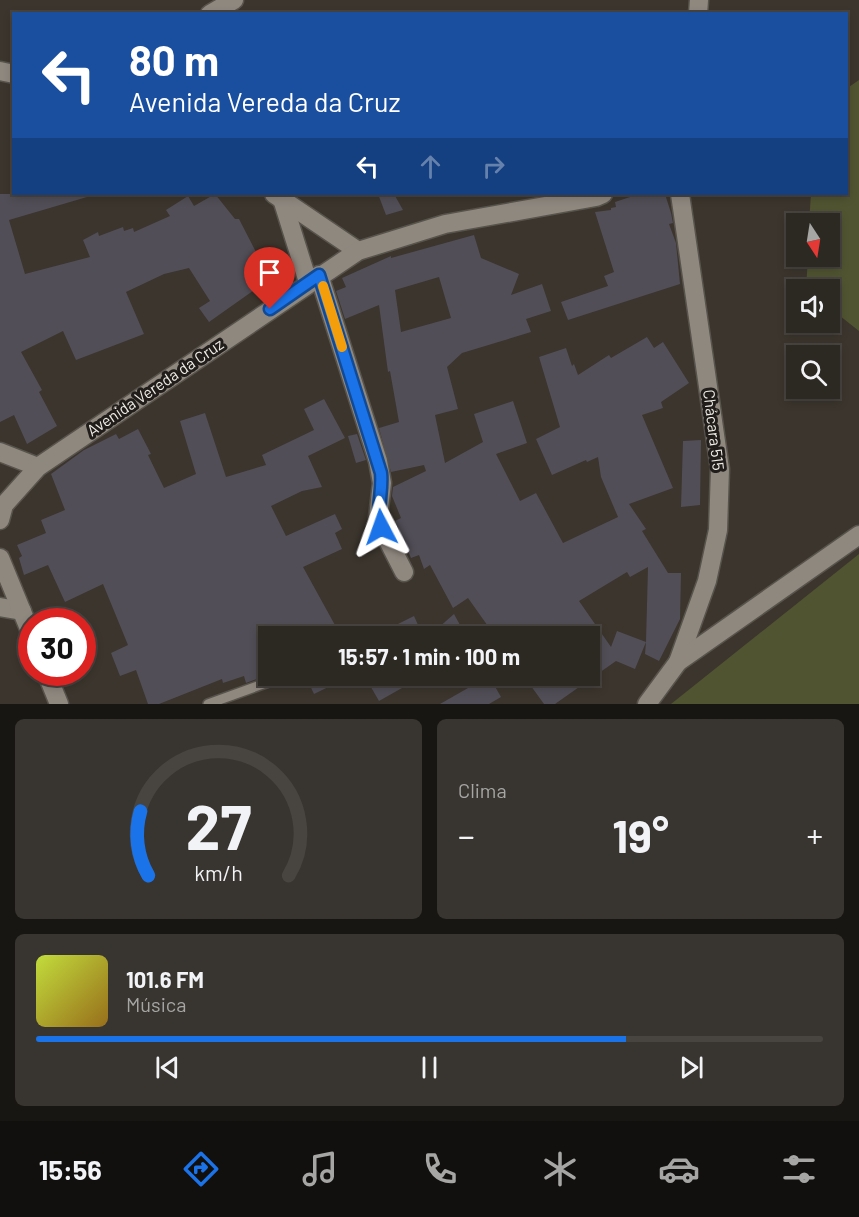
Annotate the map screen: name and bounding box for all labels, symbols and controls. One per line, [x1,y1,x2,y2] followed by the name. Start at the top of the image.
[129,34,219,84] text: 80 m
[30,36,108,114] icon: left
[129,85,400,117] text: Avenida Vereda da Cruz
[351,150,384,183] icon: left
[414,150,447,183] icon: ahead
[477,150,510,183] icon: right
[786,213,840,267] north arrow
[786,213,840,399] map controls
[244,247,295,309] pin
[253,256,286,289] icon: arrive
[786,279,840,333] button: sound
[83,334,227,439] street label: Avenida Vereda da Cruz
[786,345,840,399] button: search
[700,388,729,472] street label: Chácara 515
[349,495,413,559] position arrow
[18,608,96,686] speed limit sign: 30
[338,643,520,669] text: 15:57 · 1 min · 100 m
[458,778,507,802] text: Clima
[186,788,251,862] text: 27
[612,808,669,862] text: 19°
[458,815,475,855] text: −
[807,815,823,855] text: +
[194,860,243,885] text: km/h
[126,966,204,992] text: 101.6 FM
[126,992,186,1016] text: Música
[151,1051,184,1084] icon: previous
[413,1051,446,1084] icon: pause
[675,1051,708,1084] icon: next
[180,1148,222,1190] icon: directions
[299,1148,341,1190] icon: music
[419,1148,461,1190] icon: phone
[539,1148,581,1190] icon: climate
[658,1148,700,1190] icon: car
[778,1148,820,1190] icon: filters
[39,1153,102,1185] text: 15:56

